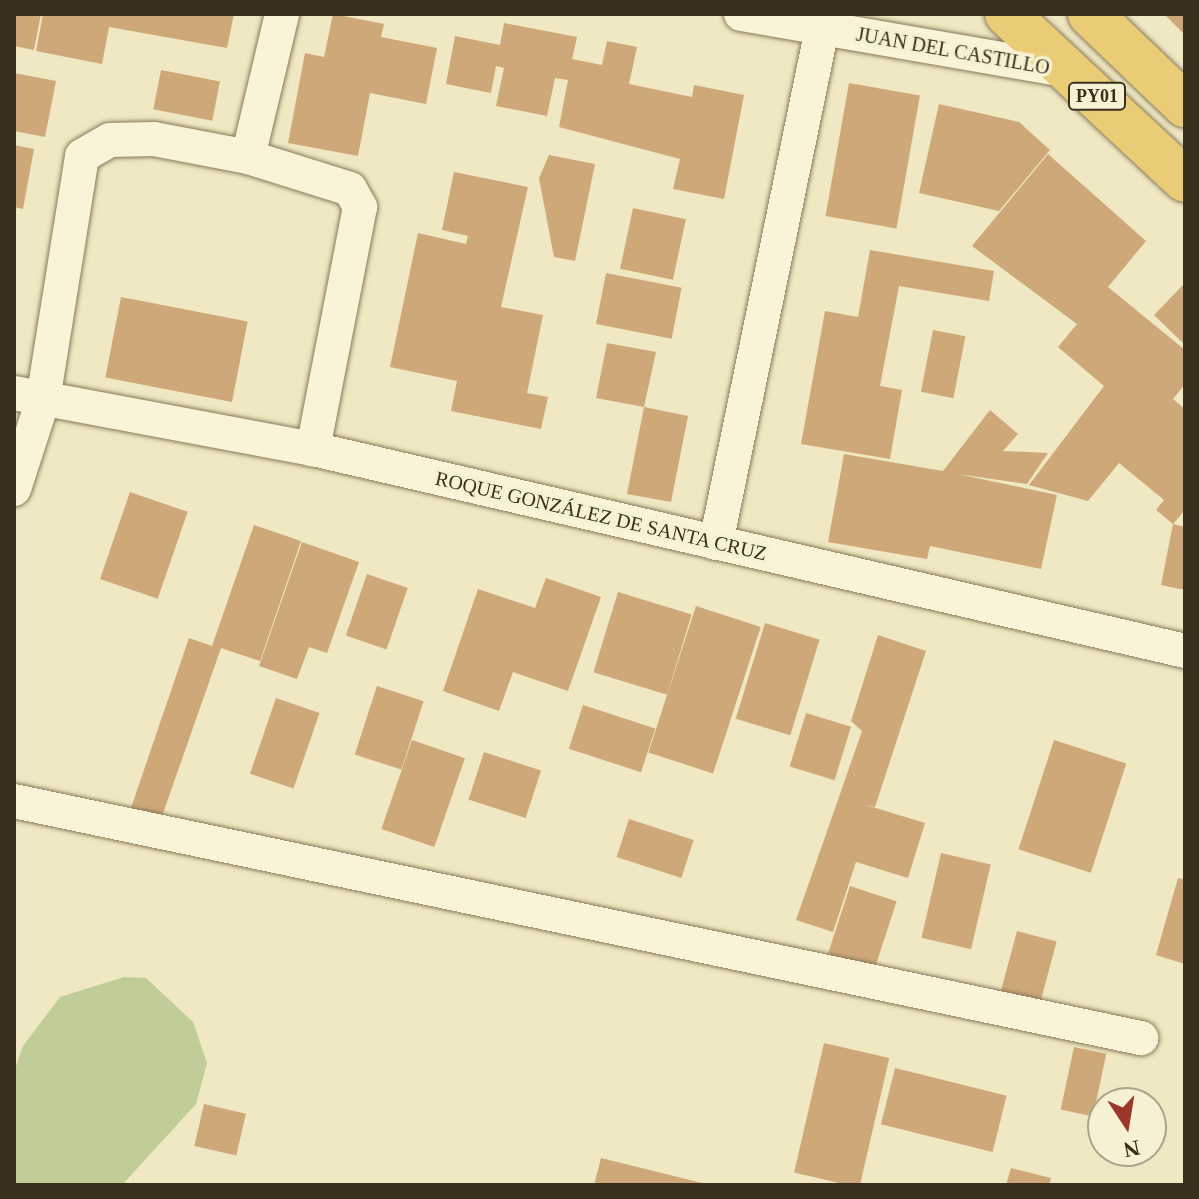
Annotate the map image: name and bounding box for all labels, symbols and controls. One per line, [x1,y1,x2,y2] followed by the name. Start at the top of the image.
[854,22,1052,80] street label: JUAN DEL CASTILLO
[1067,82,1127,110] road number: PY01
[432,466,770,566] street label: ROQUE GONZÁLEZ DE SANTA CRUZ
[1087,1087,1167,1167] north arrow
[1121,1135,1142,1163] text: N

